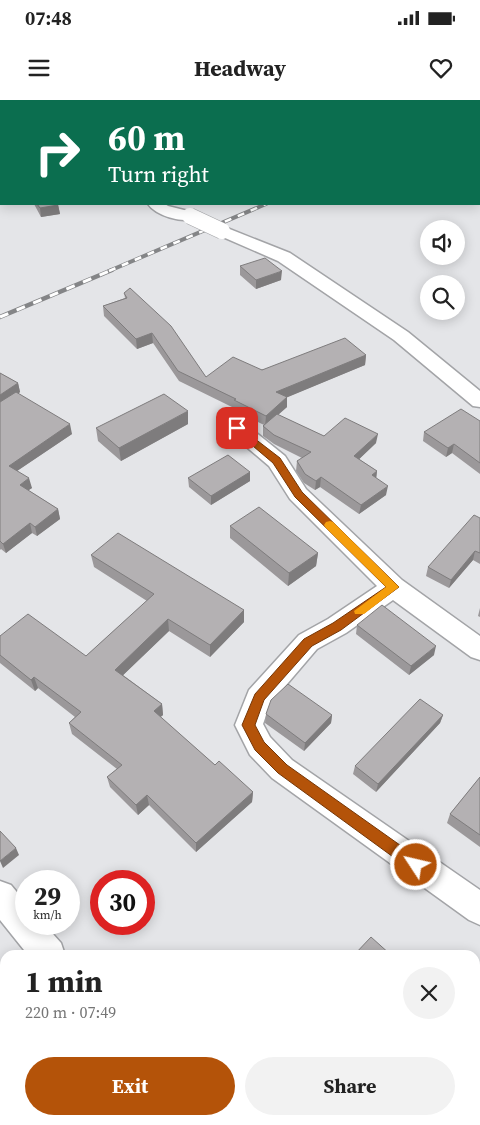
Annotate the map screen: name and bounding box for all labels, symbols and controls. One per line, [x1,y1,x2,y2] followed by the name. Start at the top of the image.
[25,5,72,31] text: 07:48
[194,53,286,83] text: Headway
[25,54,53,82] icon: menu
[427,54,455,82] icon: heart
[108,114,185,162] text: 60 m
[25,120,90,185] icon: right
[108,159,209,189] text: Turn right
[420,220,465,320] map controls
[420,220,465,265] button: sound
[420,275,465,320] button: search
[216,407,258,449] pin
[223,414,251,442] icon: arrive
[389,838,441,890] position arrow
[90,870,155,935] speed limit sign: 30
[34,879,61,913] text: 29
[33,907,62,923] text: km/h
[25,961,103,1002] text: 1 min
[403,967,455,1019] button: close
[25,1001,116,1023] text: 220 m · 07:49
[25,1057,235,1115] button: Exit
[245,1057,455,1115] button: Share

